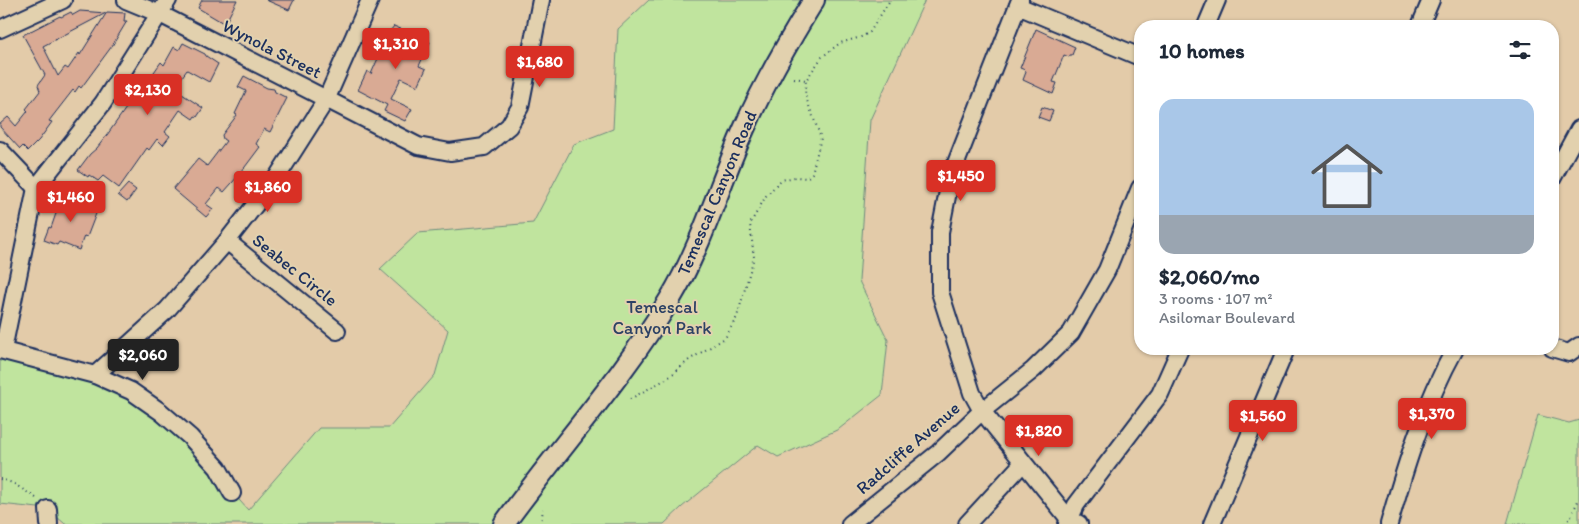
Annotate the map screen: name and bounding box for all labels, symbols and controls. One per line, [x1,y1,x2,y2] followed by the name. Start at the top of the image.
[219,15,325,83] street label: Wynola Street
[355,28,437,70] pin: $1,310
[373,34,419,53] text: $1,310
[1506,36,1534,64] icon: filters
[1159,38,1245,63] text: 10 homes
[499,46,581,88] pin: $1,680
[517,52,563,71] text: $1,680
[107,74,189,116] pin: $2,130
[125,80,171,99] text: $2,130
[672,107,762,279] street label: Temescal Canyon Road
[1302,131,1392,221] icon: home
[920,160,1002,202] pin: $1,450
[937,166,985,185] text: $1,450
[227,170,309,213] pin: $1,860
[245,177,291,196] text: $1,860
[30,180,112,223] pin: $1,460
[47,187,95,206] text: $1,460
[248,229,342,311] street label: Seabec Circle
[1159,264,1260,289] text: $2,060/mo
[1159,289,1272,308] text: 3 rooms · 107 m²
[613,296,711,339] park label: Temescal Canyon Park
[1159,308,1295,327] text: Asilomar Boulevard
[102,338,184,381] pin: $2,060
[119,345,167,364] text: $2,060
[852,397,964,499] street label: Radcliffe Avenue
[1391,398,1473,440] pin: $1,370
[1222,400,1304,442] pin: $1,560
[1409,404,1455,423] text: $1,370
[1240,406,1286,425] text: $1,560
[998,414,1080,457] pin: $1,820
[1016,421,1062,440] text: $1,820

